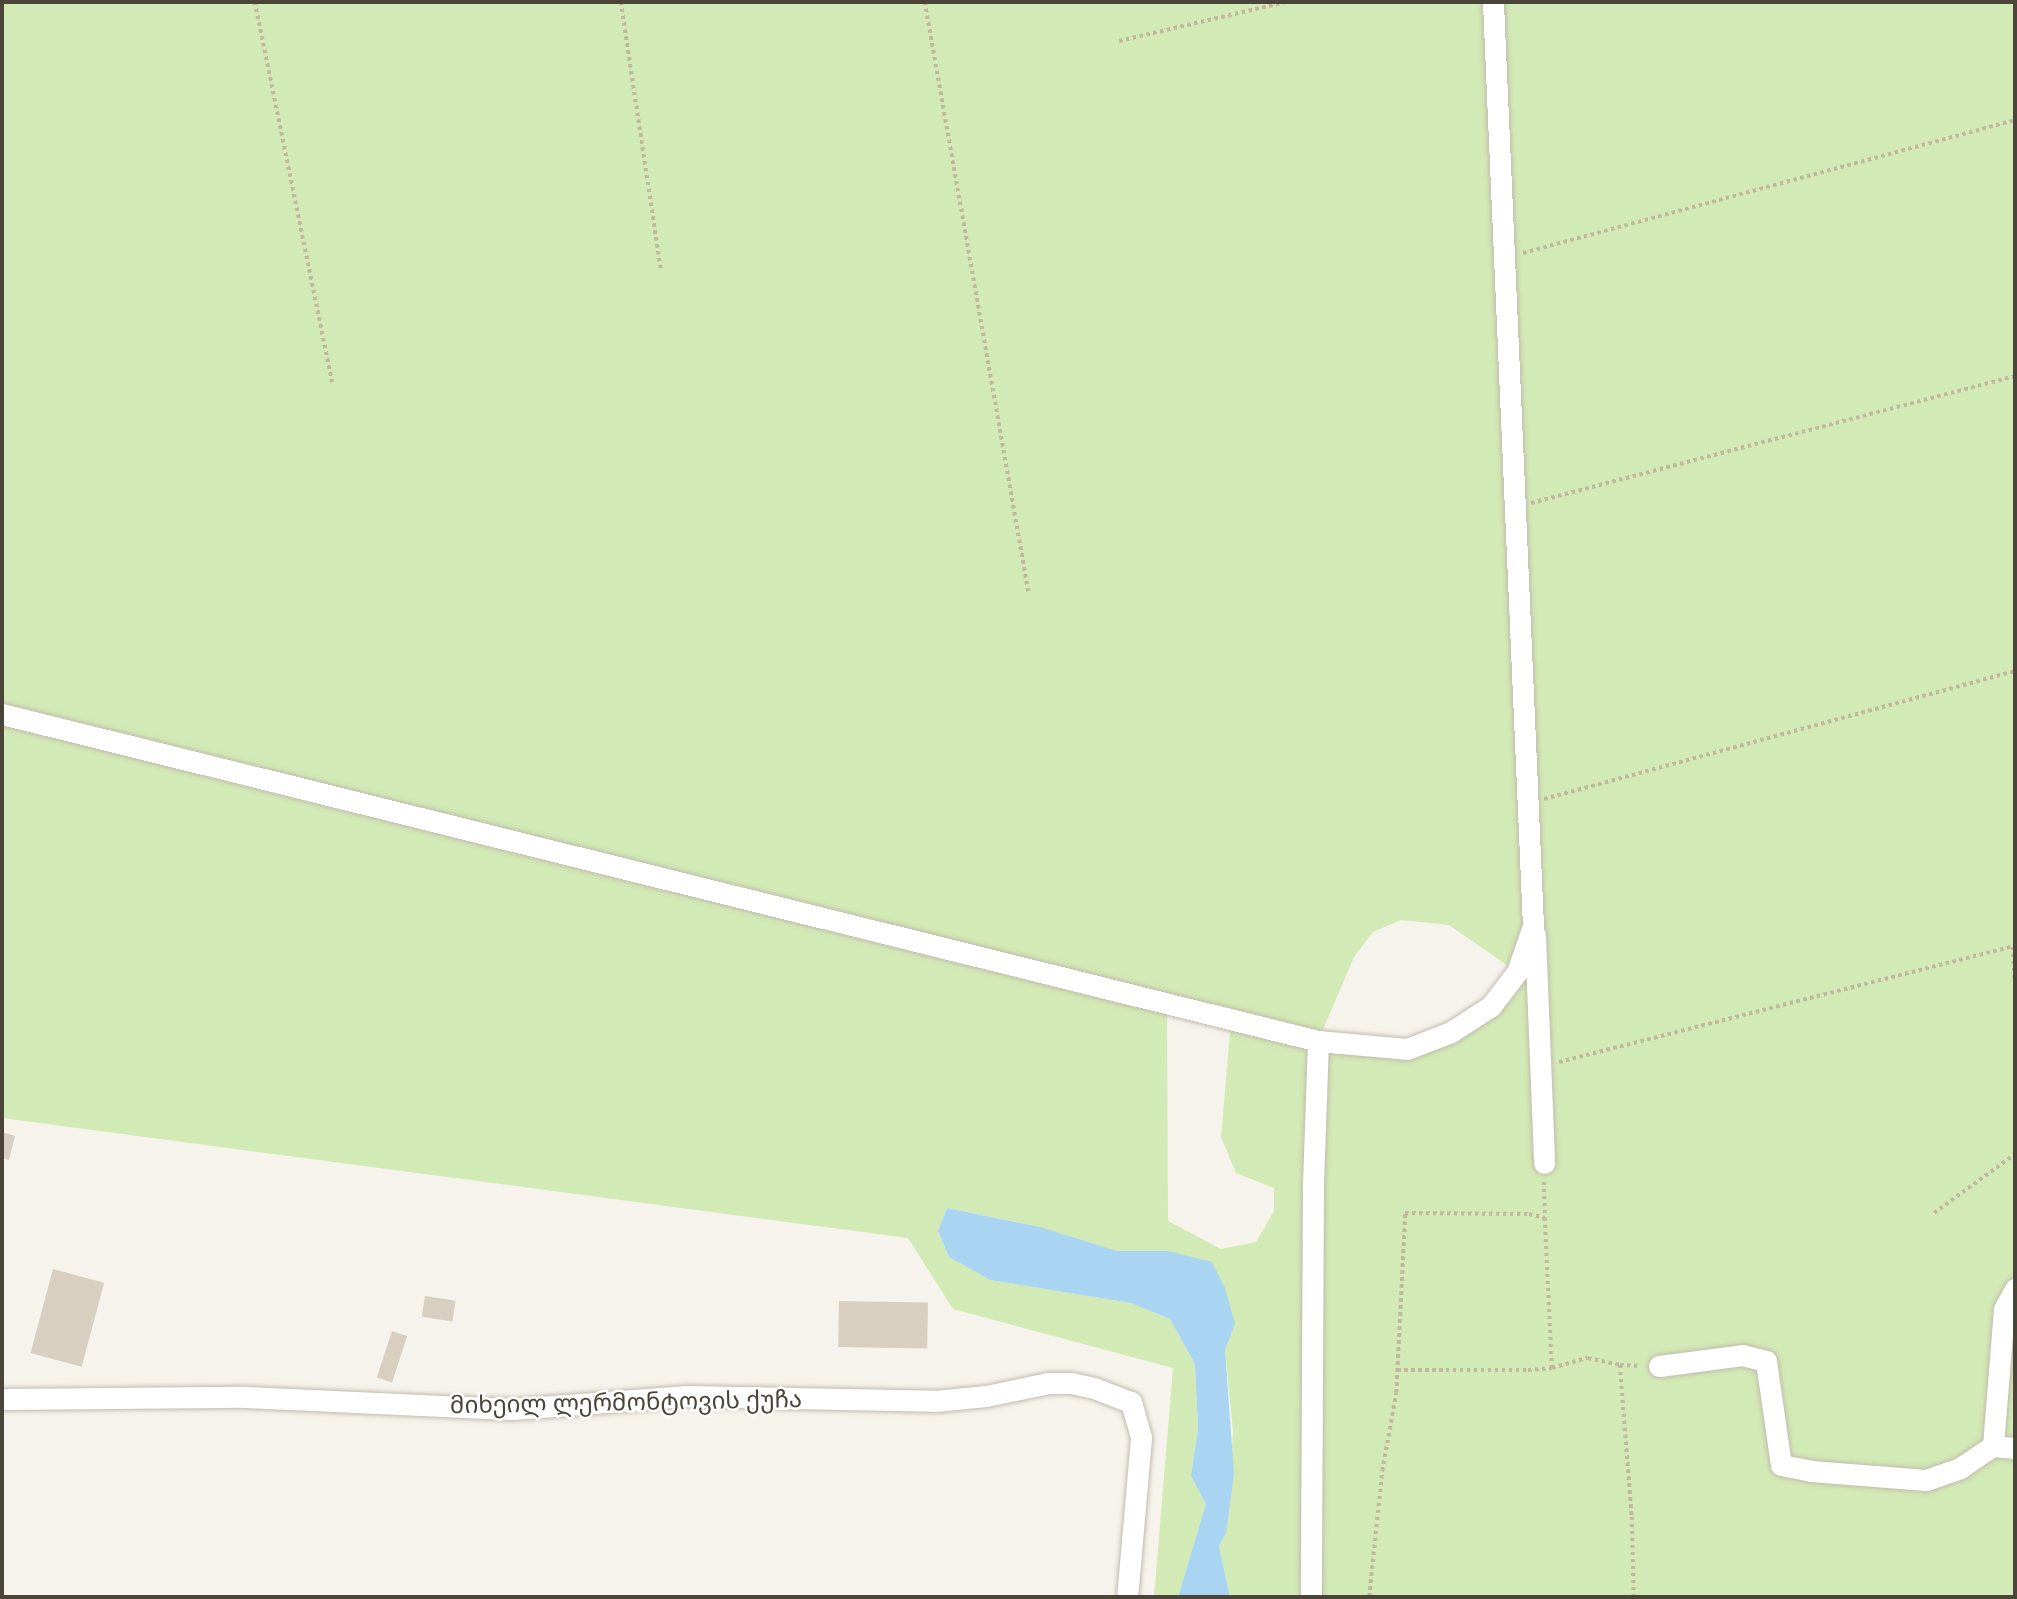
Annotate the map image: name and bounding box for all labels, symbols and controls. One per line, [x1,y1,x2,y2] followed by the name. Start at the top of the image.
[450,1385,802,1419] street label: მიხეილ ლერმონტოვის ქუჩა

